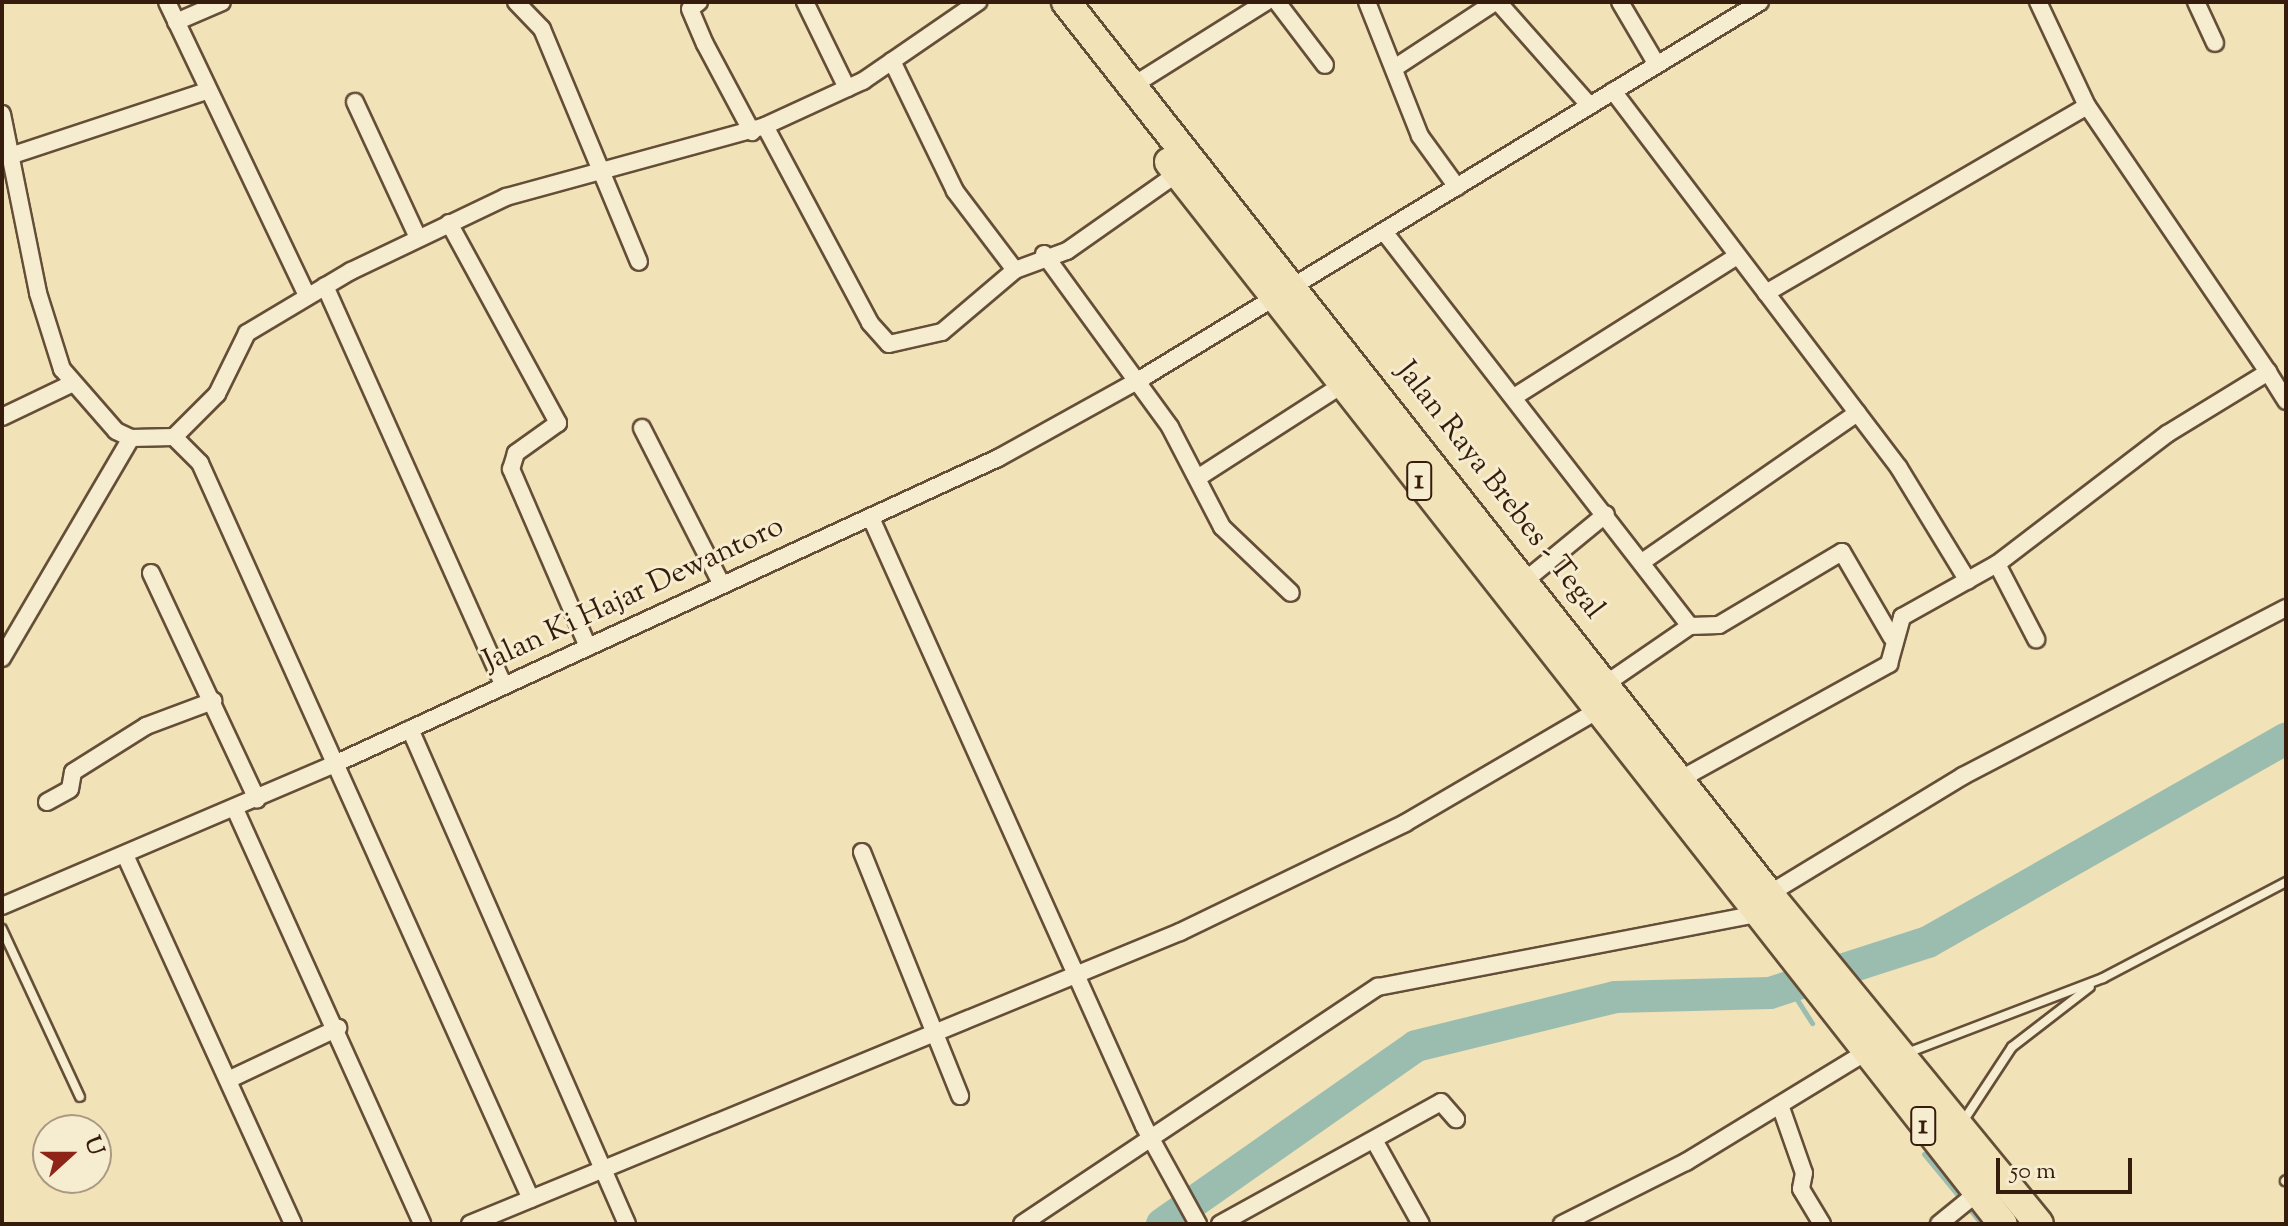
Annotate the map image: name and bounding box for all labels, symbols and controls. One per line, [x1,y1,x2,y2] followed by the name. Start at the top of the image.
[1387,355,1611,627] street label: Jalan Raya Brebes - Tegal
[1405,457,1433,505] road number: 1
[478,509,790,681] street label: Jalan Ki Hajar Dewantoro
[1909,1102,1937,1150] road number: 1
[32,1114,112,1194] north arrow
[74,1132,111,1160] text: U
[2000,1142,2136,1192] scale bar
[2010,1155,2056,1189] text: 50 m

